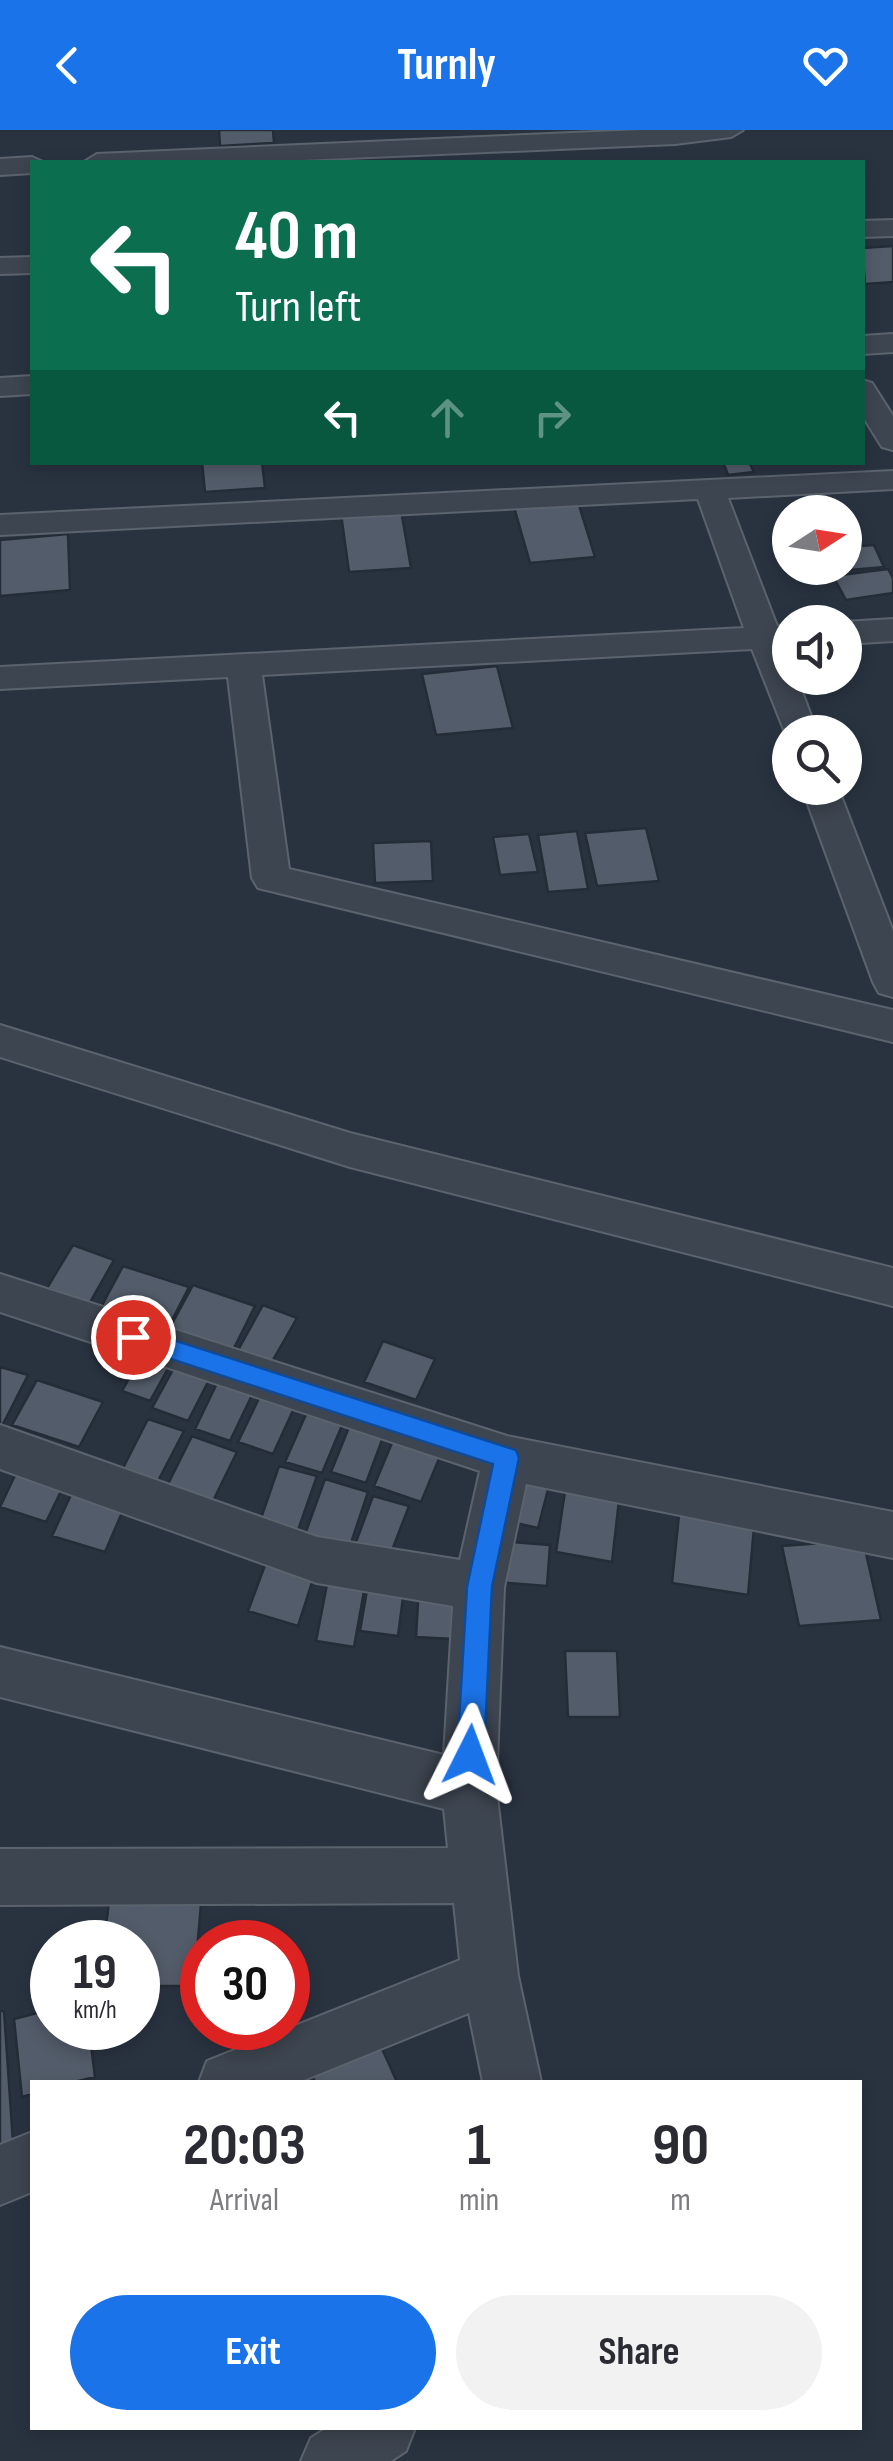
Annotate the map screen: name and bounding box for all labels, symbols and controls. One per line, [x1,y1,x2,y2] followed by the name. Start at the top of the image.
[40,38,95,93] icon: back
[397,38,496,93] text: Turnly
[798,38,853,93] icon: heart
[235,195,358,279] text: 40 m
[70,200,200,330] icon: left
[235,280,361,335] text: Turn left
[315,390,370,445] icon: left
[420,390,475,445] icon: ahead
[525,390,580,445] icon: right
[772,495,862,585] north arrow
[772,495,862,805] map controls
[772,605,862,695] button: sound
[772,715,862,805] button: search
[91,1295,176,1380] pin
[106,1310,161,1365] icon: arrive
[418,1703,522,1807] position arrow
[180,1920,310,2050] speed limit sign: 30
[73,1943,117,2003] text: 19
[73,1995,117,2026] text: km/h
[183,2110,306,2182] text: 20:03
[467,2110,491,2182] text: 1
[652,2110,709,2182] text: 90
[210,2181,279,2220] text: Arrival
[459,2181,499,2220] text: min
[670,2181,691,2220] text: m
[70,2295,436,2410] button: Exit
[456,2295,822,2410] button: Share

